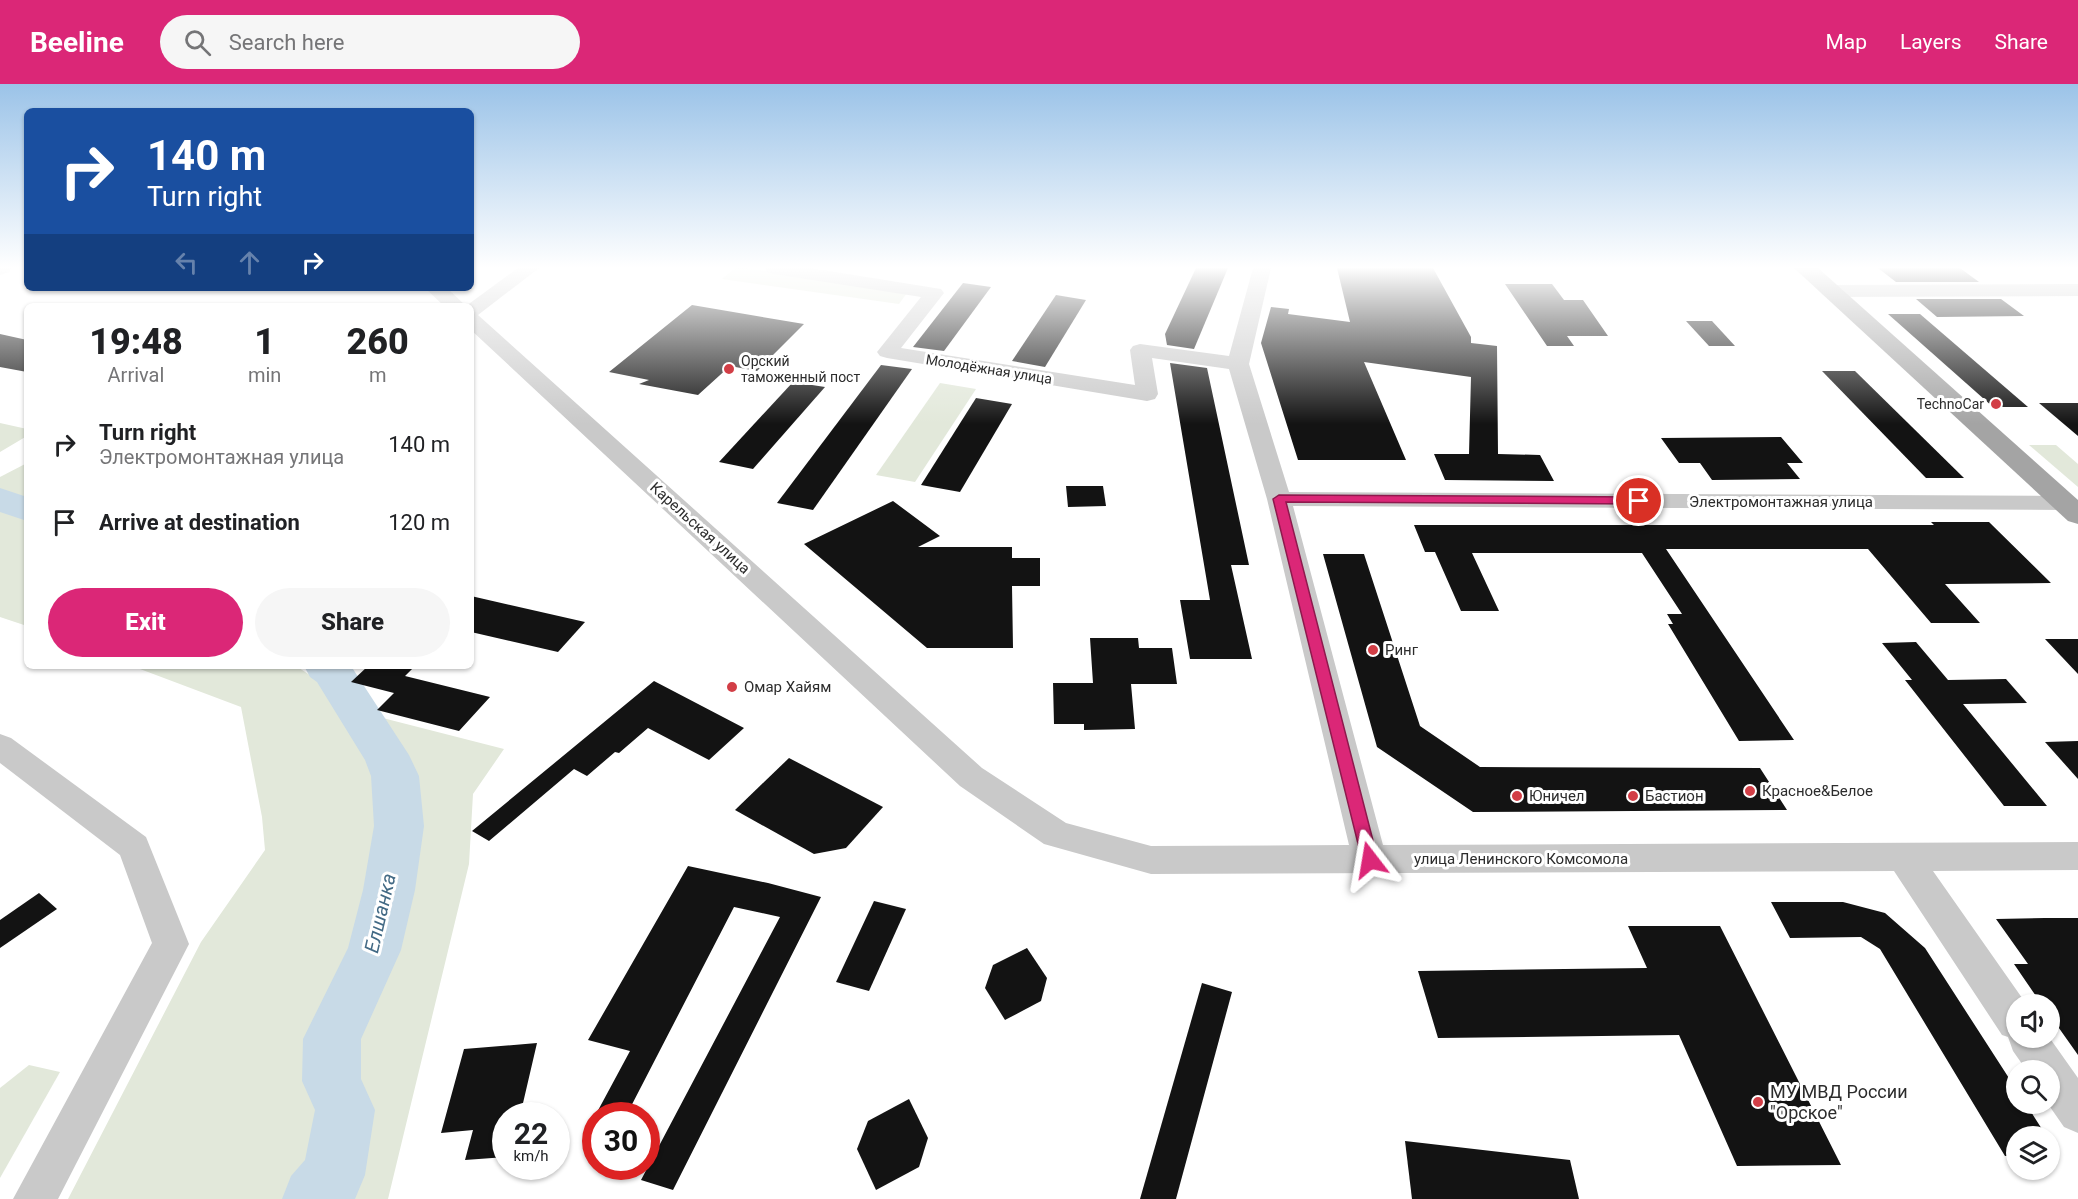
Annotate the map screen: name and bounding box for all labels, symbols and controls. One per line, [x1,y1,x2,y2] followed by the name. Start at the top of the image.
[160,15,580,69] search box
[30,26,124,59] text: Beeline
[181,26,214,59] icon: search
[229,30,345,55] text: Search here
[1825,30,1867,54] text: Map
[1900,30,1961,54] text: Layers
[1994,30,2048,54] text: Share
[147,131,266,180] text: 140 m
[48,132,126,210] icon: right
[147,181,262,213] text: Turn right
[170,246,203,279] icon: left
[233,246,266,279] icon: ahead
[296,246,329,279] icon: right
[89,321,183,363] text: 19:48
[254,321,275,363] text: 1
[347,321,409,363] text: 260
[925,351,1053,387] street label: Молодёжная улица
[741,353,860,385] place label: Орский таможенный пост
[722,362,736,376] marker: Орский таможенный пост
[108,363,164,387] text: Arrival
[248,363,281,387] text: min
[369,363,386,387] text: m
[1917,396,1984,412] place label: TechnoCar
[1989,397,2003,411] marker: TechnoCar
[99,420,196,445] text: Turn right
[48,428,81,461] icon: right
[388,432,450,457] text: 140 m
[99,445,344,469] text: Электромонтажная улица
[1613,475,1664,526] pin
[646,478,754,578] street label: Карельская улица
[1622,484,1655,517] icon: arrive
[1689,493,1873,511] street label: Электромонтажная улица
[48,506,81,539] icon: arrive
[99,510,300,535] text: Arrive at destination
[388,510,450,535] text: 120 m
[48,588,243,657] button: Exit
[255,588,450,657] button: Share
[1385,641,1419,659] place label: Ринг
[1366,643,1380,657] marker: Ринг
[744,678,831,696] place label: Омар Хайям
[725,680,739,694] marker: Омар Хайям
[1762,782,1873,800] place label: Красное&Белое
[1743,784,1757,798] marker: Красное&Белое
[1529,787,1585,805] place label: Юничел
[1645,787,1704,805] place label: Бастион
[1510,789,1524,803] marker: Юничел
[1626,789,1640,803] marker: Бастион
[1338,828,1402,892] position arrow
[1414,850,1628,868] street label: улица Ленинского Комсомола
[359,871,401,955] water label: Елшанка
[2006,994,2060,1180] map controls
[2006,994,2060,1048] button: sound
[2006,1060,2060,1114] button: search
[1770,1081,1908,1123] place label: МУ МВД России "Орское"
[1751,1095,1765,1109] marker: МУ МВД России "Орское"
[582,1102,660,1180] speed limit sign: 30
[514,1116,548,1151] text: 22
[2006,1126,2060,1180] button: layers
[513,1147,549,1165] text: km/h

